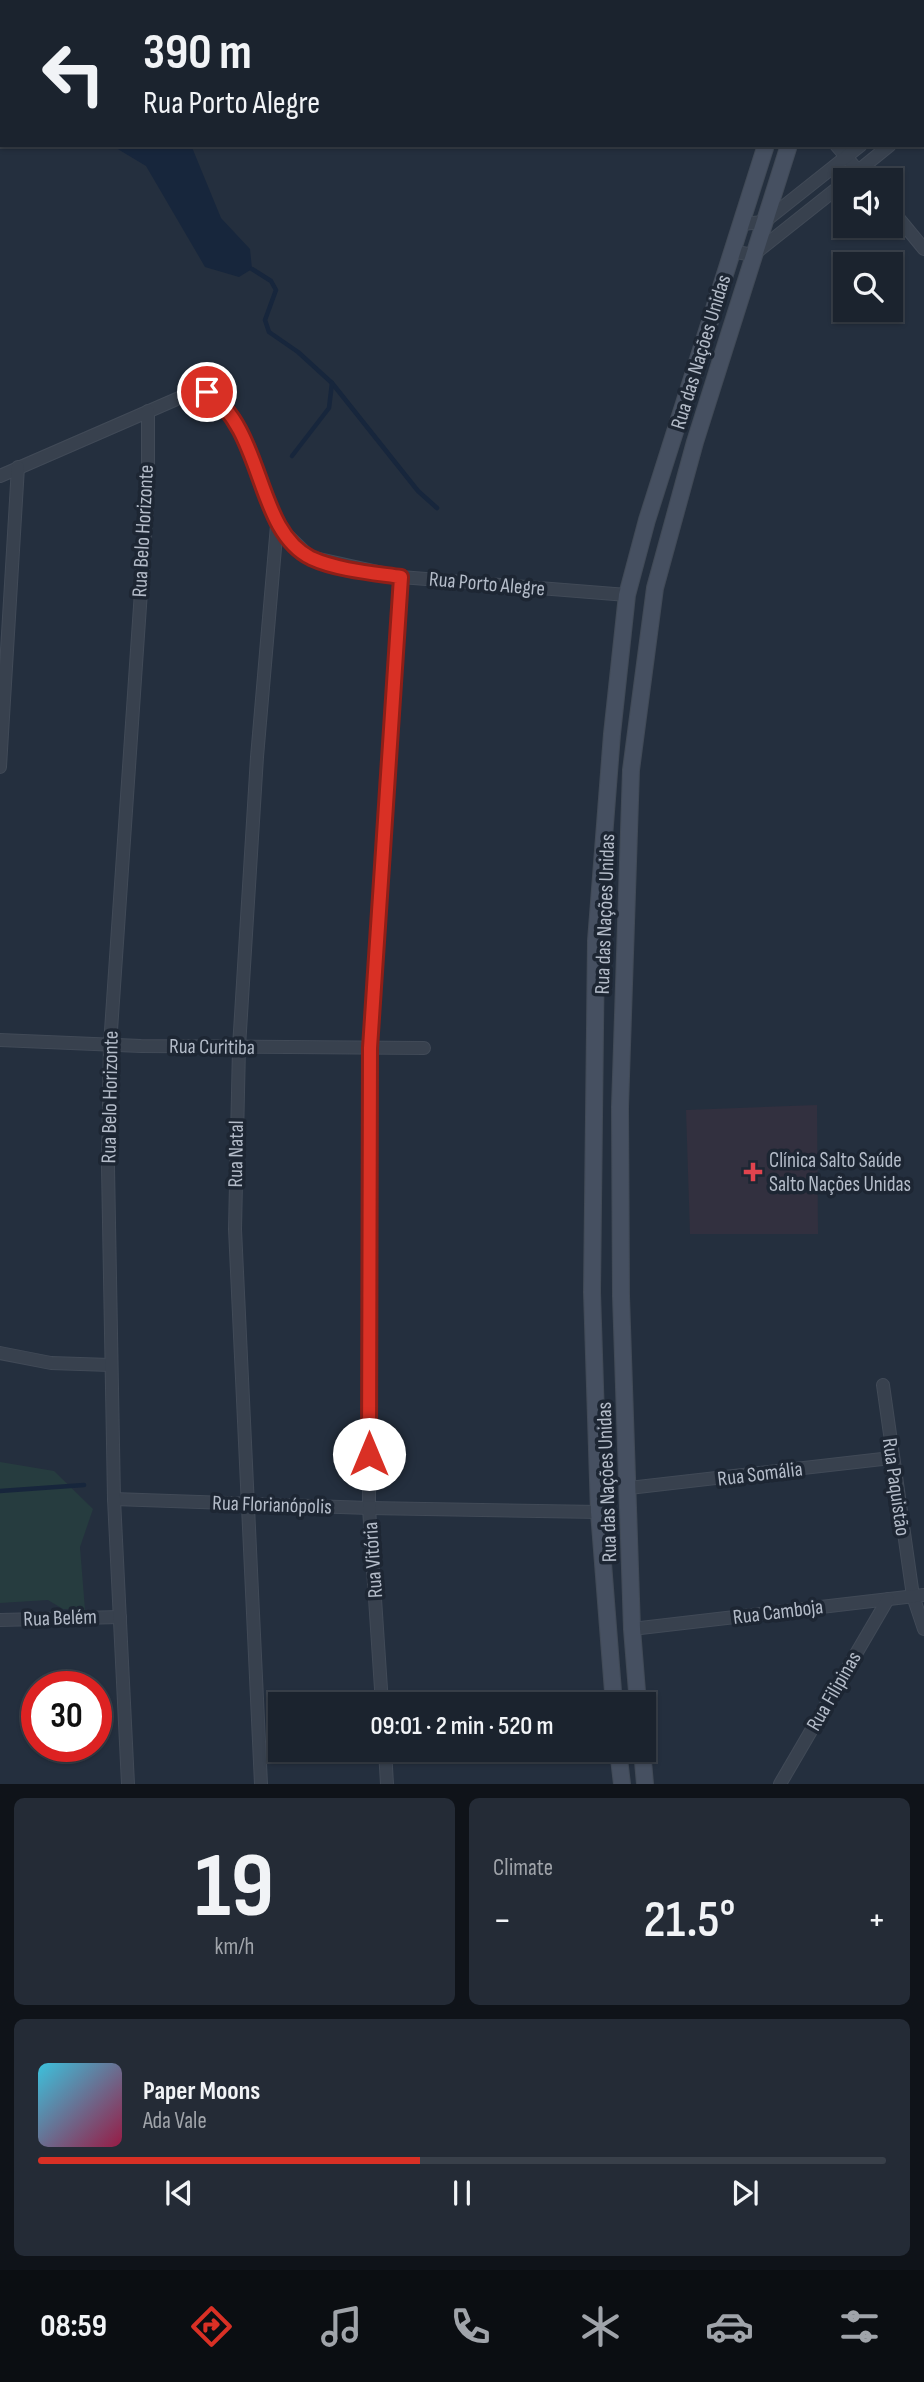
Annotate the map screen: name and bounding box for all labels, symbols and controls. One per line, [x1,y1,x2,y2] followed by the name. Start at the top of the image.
[143,24,252,83] text: 390 m
[28,28,119,119] icon: left
[143,84,320,123] text: Rua Porto Alegre
[833,168,903,322] map controls
[833,168,903,238] button: sound
[833,252,903,322] button: search
[666,272,736,432] street label: Rua das Nações Unidas
[177,362,237,422] pin
[188,373,226,411] icon: arrive
[127,464,159,598] street label: Rua Belo Horizonte
[428,566,546,602] street label: Rua Porto Alegre
[590,833,620,995] street label: Rua das Nações Unidas
[96,1030,124,1164] street label: Rua Belo Horizonte
[169,1034,255,1060] street label: Rua Curitiba
[223,1120,249,1188] street label: Rua Natal
[769,1148,911,1197] place label: Clínica Salto Saúde Salto Nações Unidas
[743,1162,763,1182] marker: Clínica Salto Saúde Salto Nações Unidas
[592,1401,622,1563] street label: Rua das Nações Unidas
[332,1417,406,1491] position arrow
[877,1436,915,1538] street label: Rua Paquistão
[716,1456,804,1492] street label: Rua Somália
[212,1490,332,1520] street label: Rua Florianópolis
[358,1521,388,1599] street label: Rua Vitória
[732,1594,824,1630] street label: Rua Camboja
[23,1604,97,1632] street label: Rua Belém
[801,1647,867,1735] street label: Rua Filipinas
[21,1671,112,1762] speed limit sign: 30
[371,1711,554,1742] text: 09:01 · 2 min · 520 m
[195,1833,274,1942] text: 19
[493,1854,553,1882] text: Climate
[644,1889,735,1952] text: 21.5°
[493,1898,512,1943] text: −
[867,1898,886,1943] text: +
[215,1933,254,1961] text: km/h
[143,2076,260,2107] text: Paper Moons
[143,2107,207,2135] text: Ada Vale
[160,2174,198,2212] icon: previous
[443,2174,481,2212] icon: pause
[726,2174,764,2212] icon: next
[187,2302,236,2351] icon: directions
[317,2302,366,2351] icon: music
[446,2302,495,2351] icon: phone
[576,2302,625,2351] icon: climate
[705,2302,754,2351] icon: car
[835,2302,884,2351] icon: filters
[40,2307,107,2346] text: 08:59

